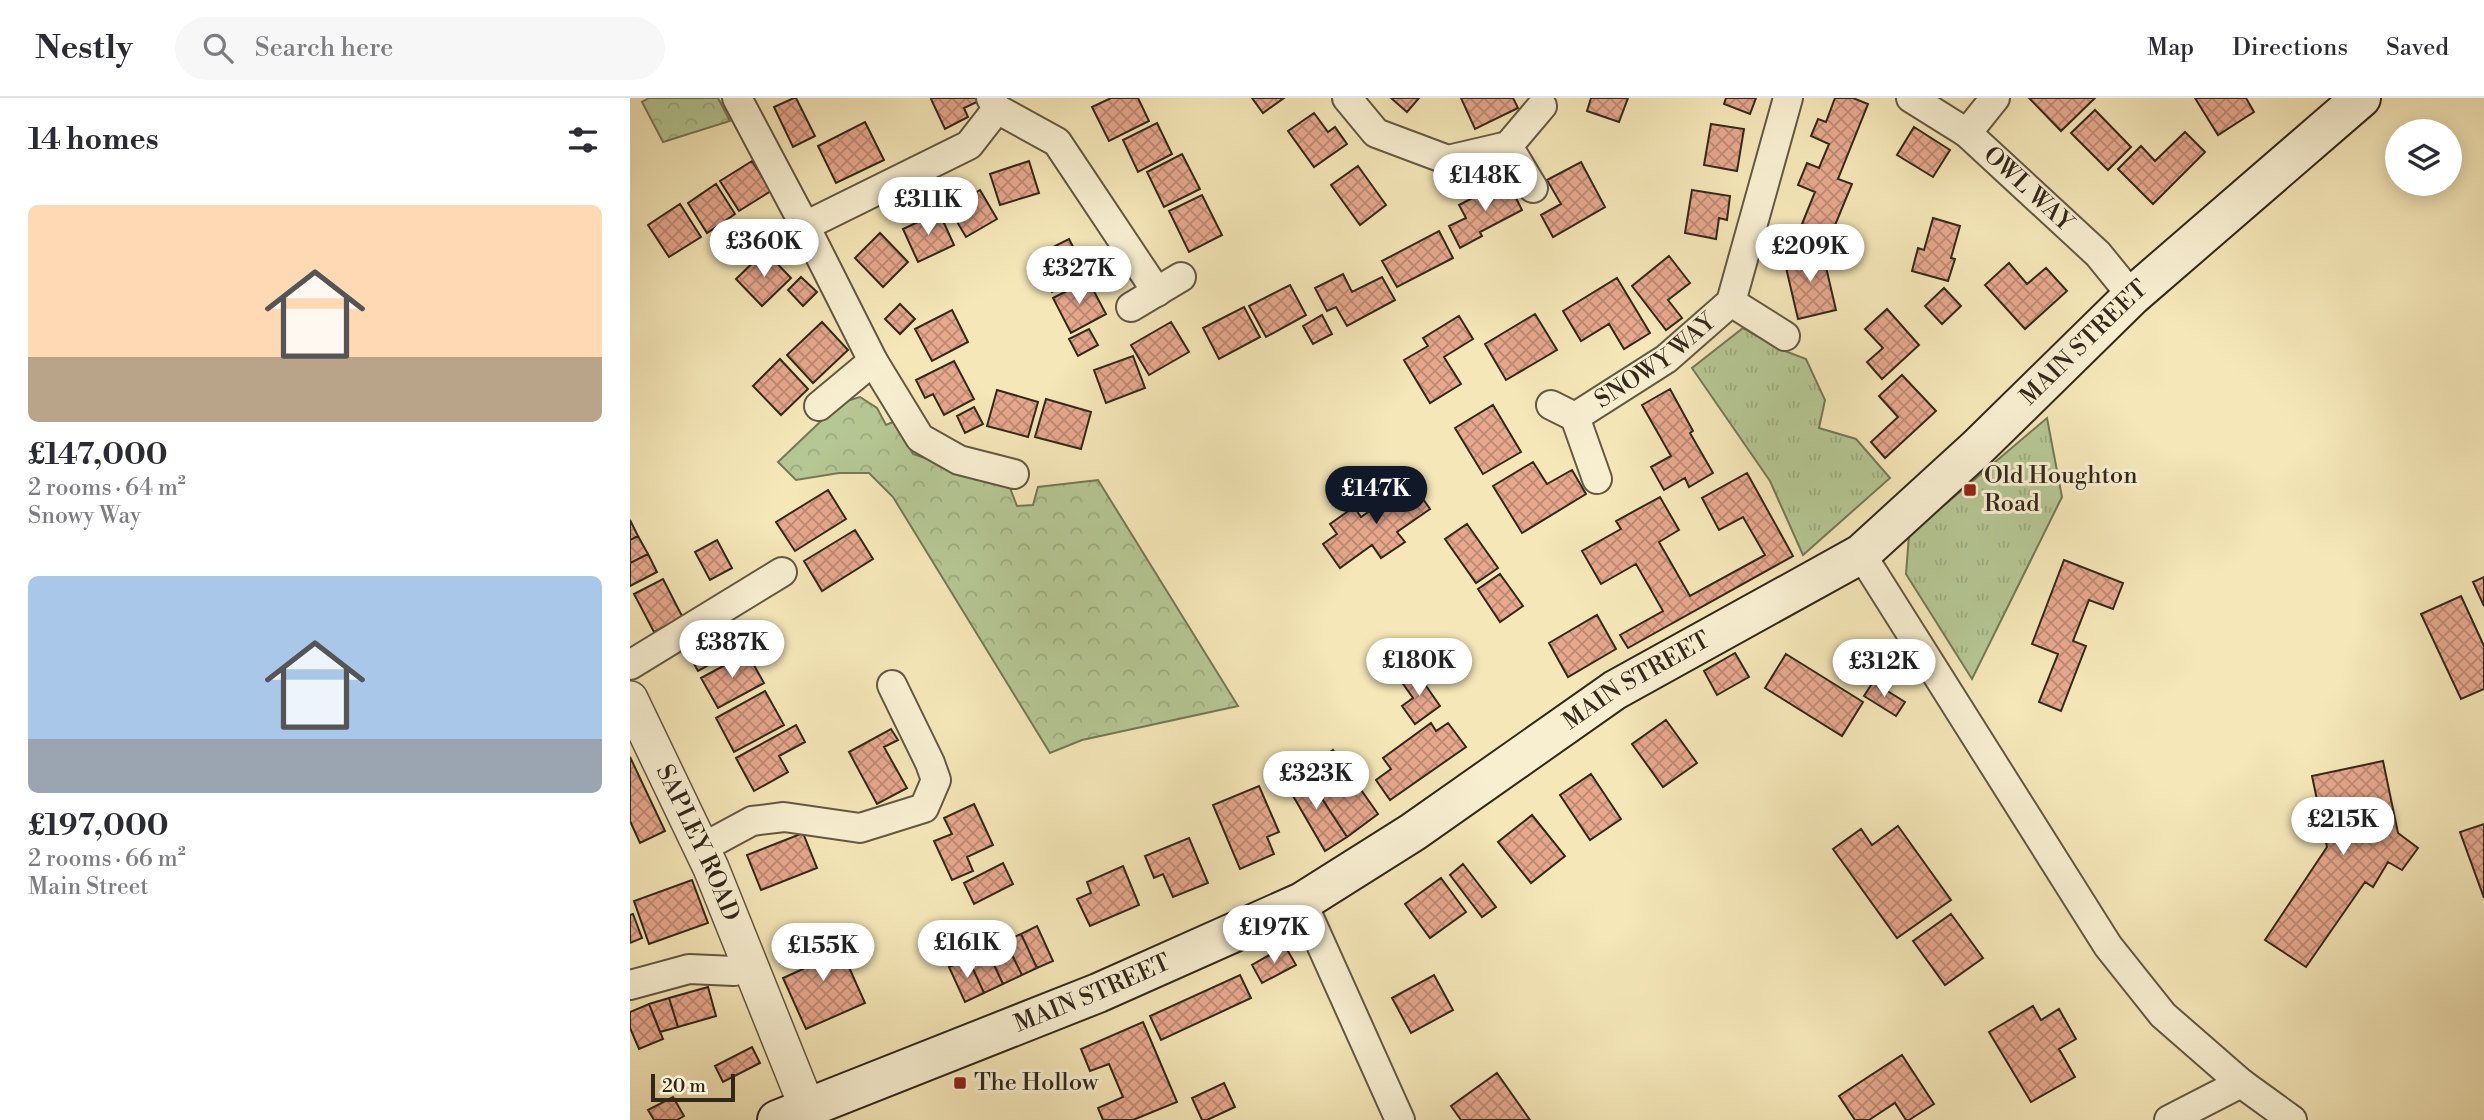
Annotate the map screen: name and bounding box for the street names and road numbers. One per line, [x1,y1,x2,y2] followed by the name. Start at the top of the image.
[1977,140,2080,239] street label: OWL WAY
[2014,274,2154,412] street label: MAIN STREET
[1589,306,1723,415] street label: SNOWY WAY
[1557,625,1716,737] street label: MAIN STREET
[649,760,746,925] street label: SAPLEY ROAD
[1010,947,1175,1039] street label: MAIN STREET

